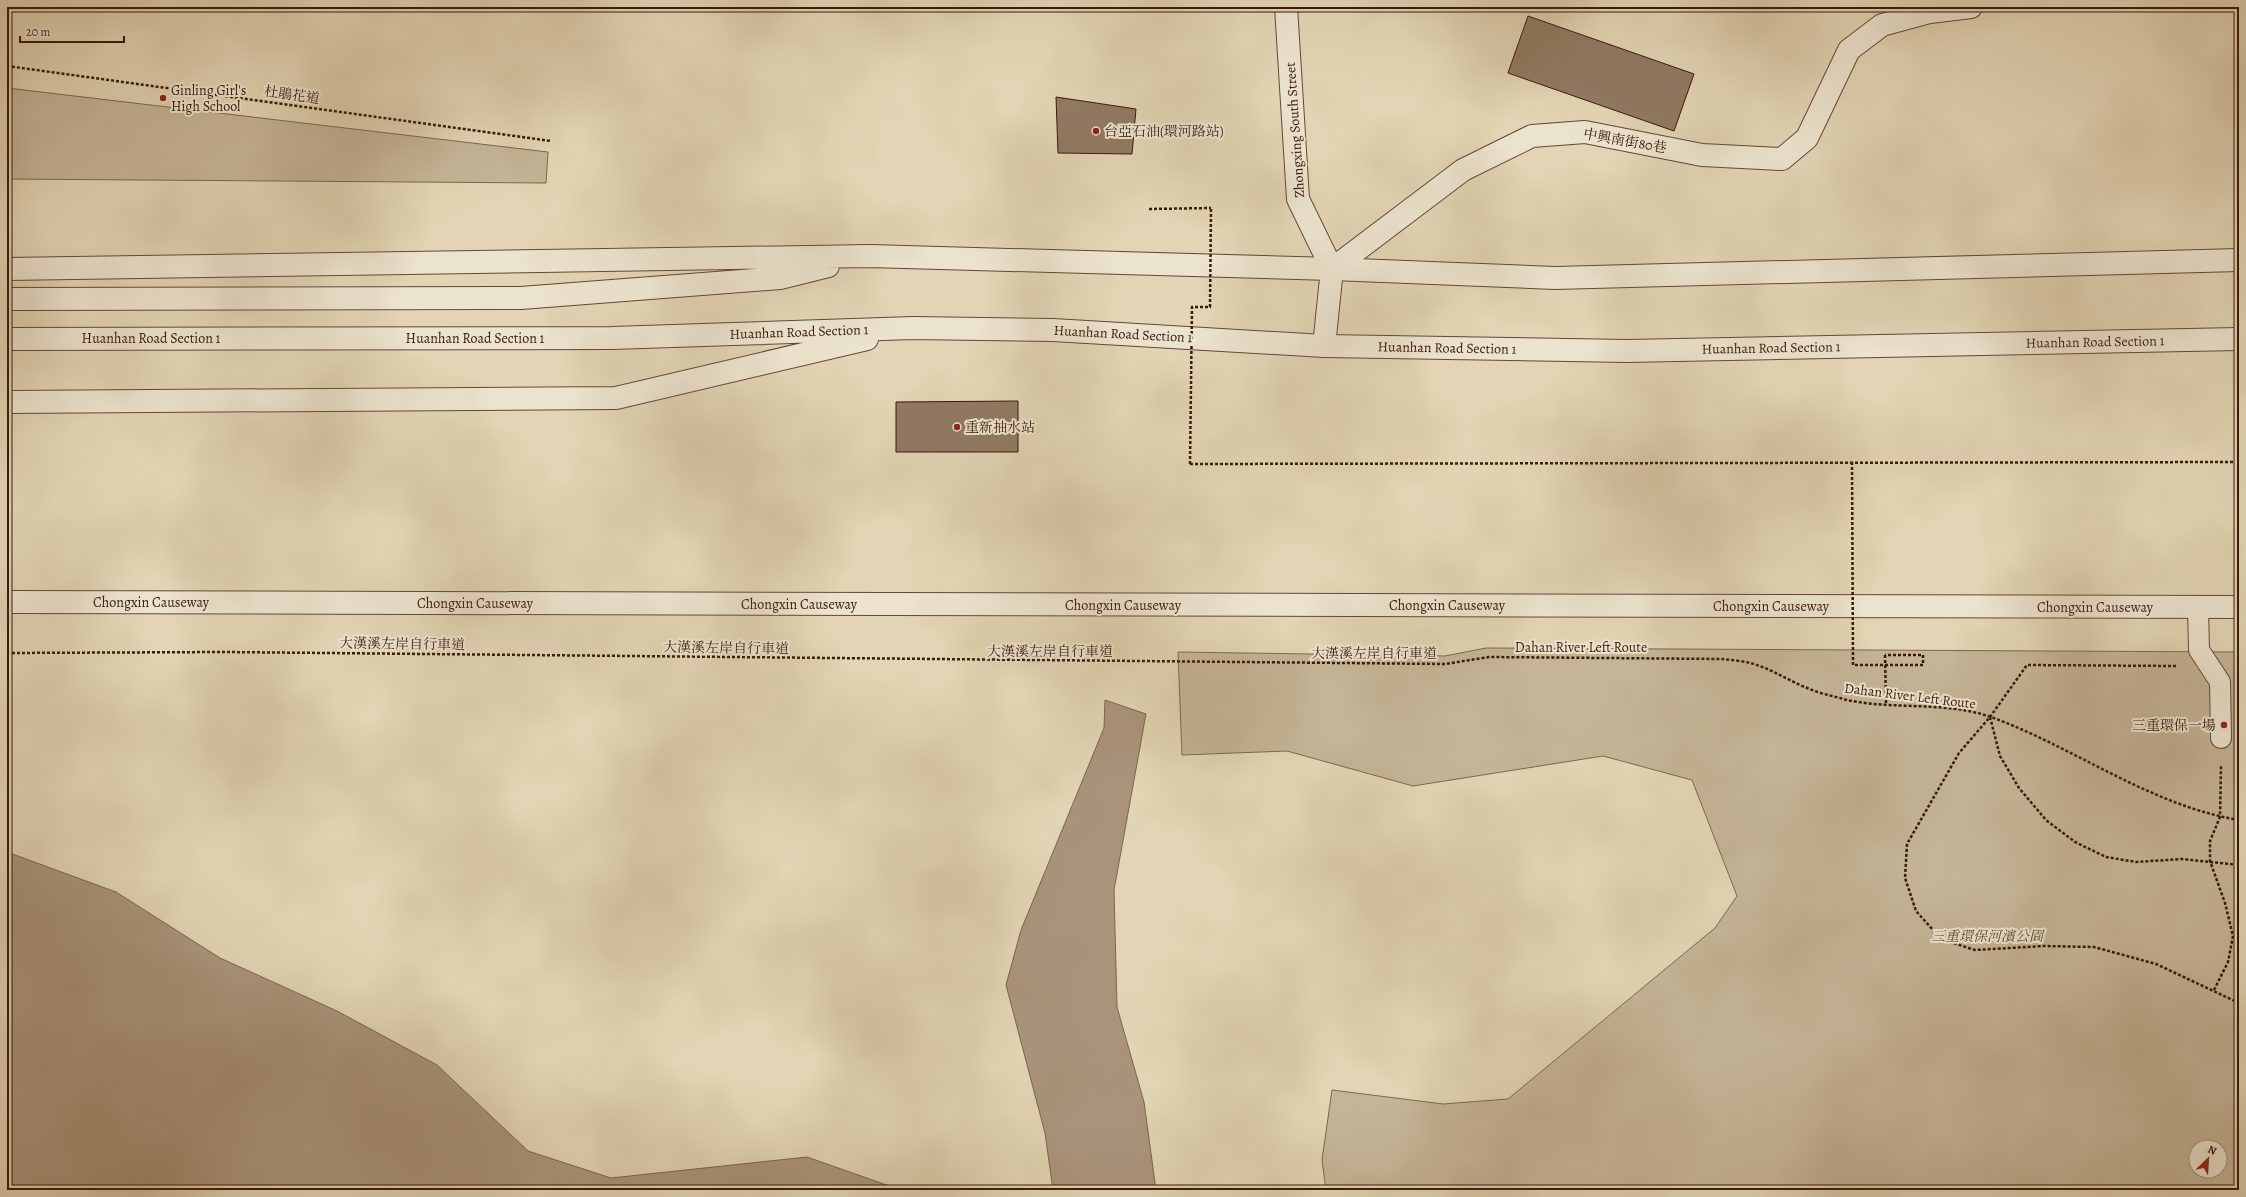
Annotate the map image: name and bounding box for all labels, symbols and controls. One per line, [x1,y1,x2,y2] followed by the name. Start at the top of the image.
[20,18,124,44] scale bar
[26,24,50,40] text: 20 m
[1281,61,1309,199] street label: Zhongxing South Street
[171,81,246,116] place label: Ginling Girl's High School
[263,82,321,108] street label: 杜鵑花道
[158,93,168,103] marker: Ginling Girl's High School
[1104,122,1224,141] place label: 台亞石油(環河路站)
[1582,124,1668,158] street label: 中興南街80巷
[1091,126,1101,136] marker: 台亞石油(環河路站)
[729,320,869,344] street label: Huanhan Road Section 1
[1053,321,1193,347] street label: Huanhan Road Section 1
[82,329,221,348] street label: Huanhan Road Section 1
[406,329,545,348] street label: Huanhan Road Section 1
[2025,331,2165,353] street label: Huanhan Road Section 1
[1377,337,1517,359] street label: Huanhan Road Section 1
[1701,337,1841,359] street label: Huanhan Road Section 1
[965,418,1035,437] place label: 重新抽水站
[952,422,962,432] marker: 重新抽水站
[93,593,210,612] street label: Chongxin Causeway
[417,594,534,613] street label: Chongxin Causeway
[741,595,858,614] street label: Chongxin Causeway
[1065,596,1182,615] street label: Chongxin Causeway
[1389,596,1506,615] street label: Chongxin Causeway
[1713,597,1830,616] street label: Chongxin Causeway
[2037,598,2154,617] street label: Chongxin Causeway
[339,633,465,655] street label: 大漢溪左岸自行車道
[663,637,789,659] street label: 大漢溪左岸自行車道
[1515,638,1647,657] street label: Dahan River Left Route
[987,642,1113,661] street label: 大漢溪左岸自行車道
[1311,644,1437,663] street label: 大漢溪左岸自行車道
[1843,679,1977,713] street label: Dahan River Left Route
[2132,716,2216,735] place label: 三重環保一場
[2219,720,2229,730] marker: 三重環保一場
[1931,927,2045,946] park label: 三重環保河濱公園
[2188,1139,2228,1179] north arrow
[2205,1142,2219,1159] text: N

